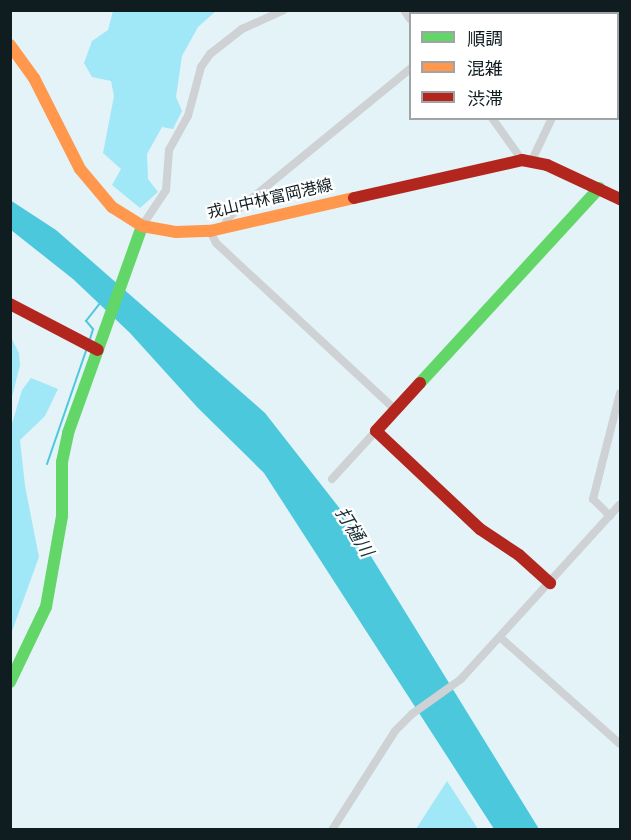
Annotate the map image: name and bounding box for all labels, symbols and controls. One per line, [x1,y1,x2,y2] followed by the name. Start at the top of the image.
[409,12,619,120] legend
[467,29,503,49] text: 順調
[467,59,503,79] text: 混雑
[467,89,503,109] text: 渋滞
[205,175,335,223] street label: 戎山中林富岡港線
[331,503,377,561] water label: 打樋川

